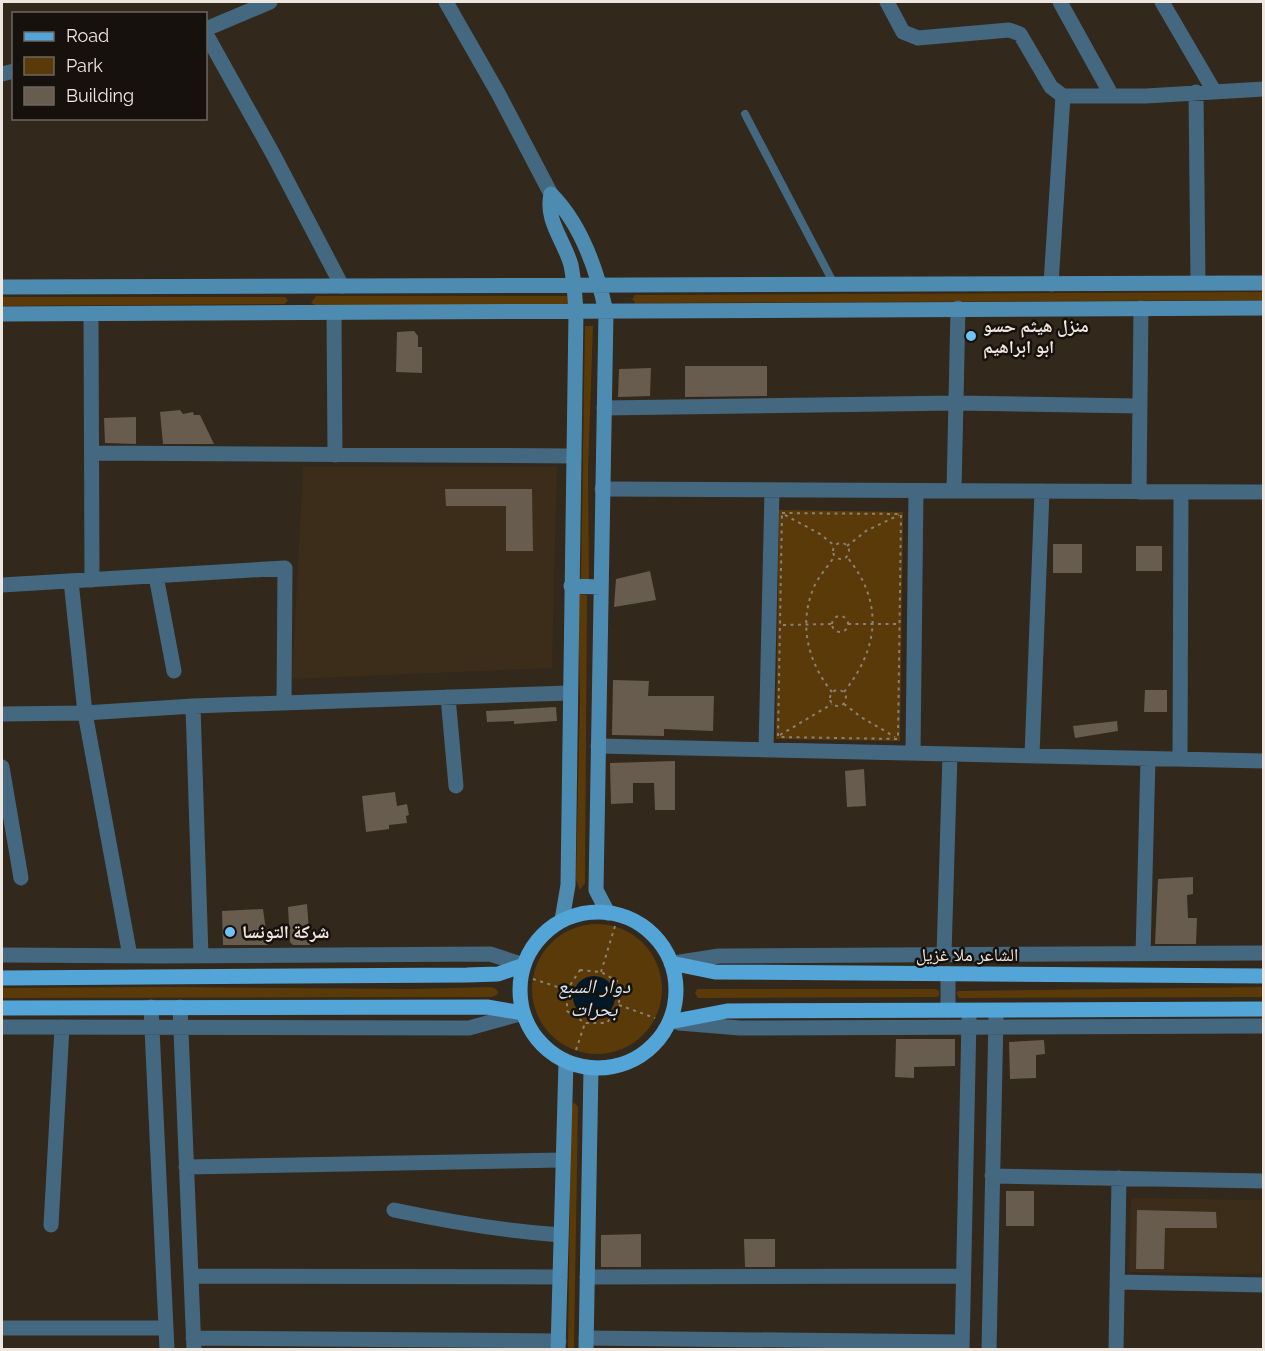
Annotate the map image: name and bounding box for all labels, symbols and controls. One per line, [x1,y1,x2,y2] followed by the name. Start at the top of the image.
[12,12,207,120] legend
[66,25,109,46] text: Road
[66,55,103,76] text: Park
[66,85,134,106] text: Building
[983,315,1089,359] place label: منزل هيثم حسو ابو ابراهيم
[964,329,978,343] marker: منزل هيثم حسو ابو ابراهيم
[242,921,329,942] place label: شركة التونسا
[223,925,237,939] marker: شركة التونسا
[916,944,1018,966] street label: الشاعر ملا غزيل
[558,974,631,1021] water label: دوار السبع بحرات

